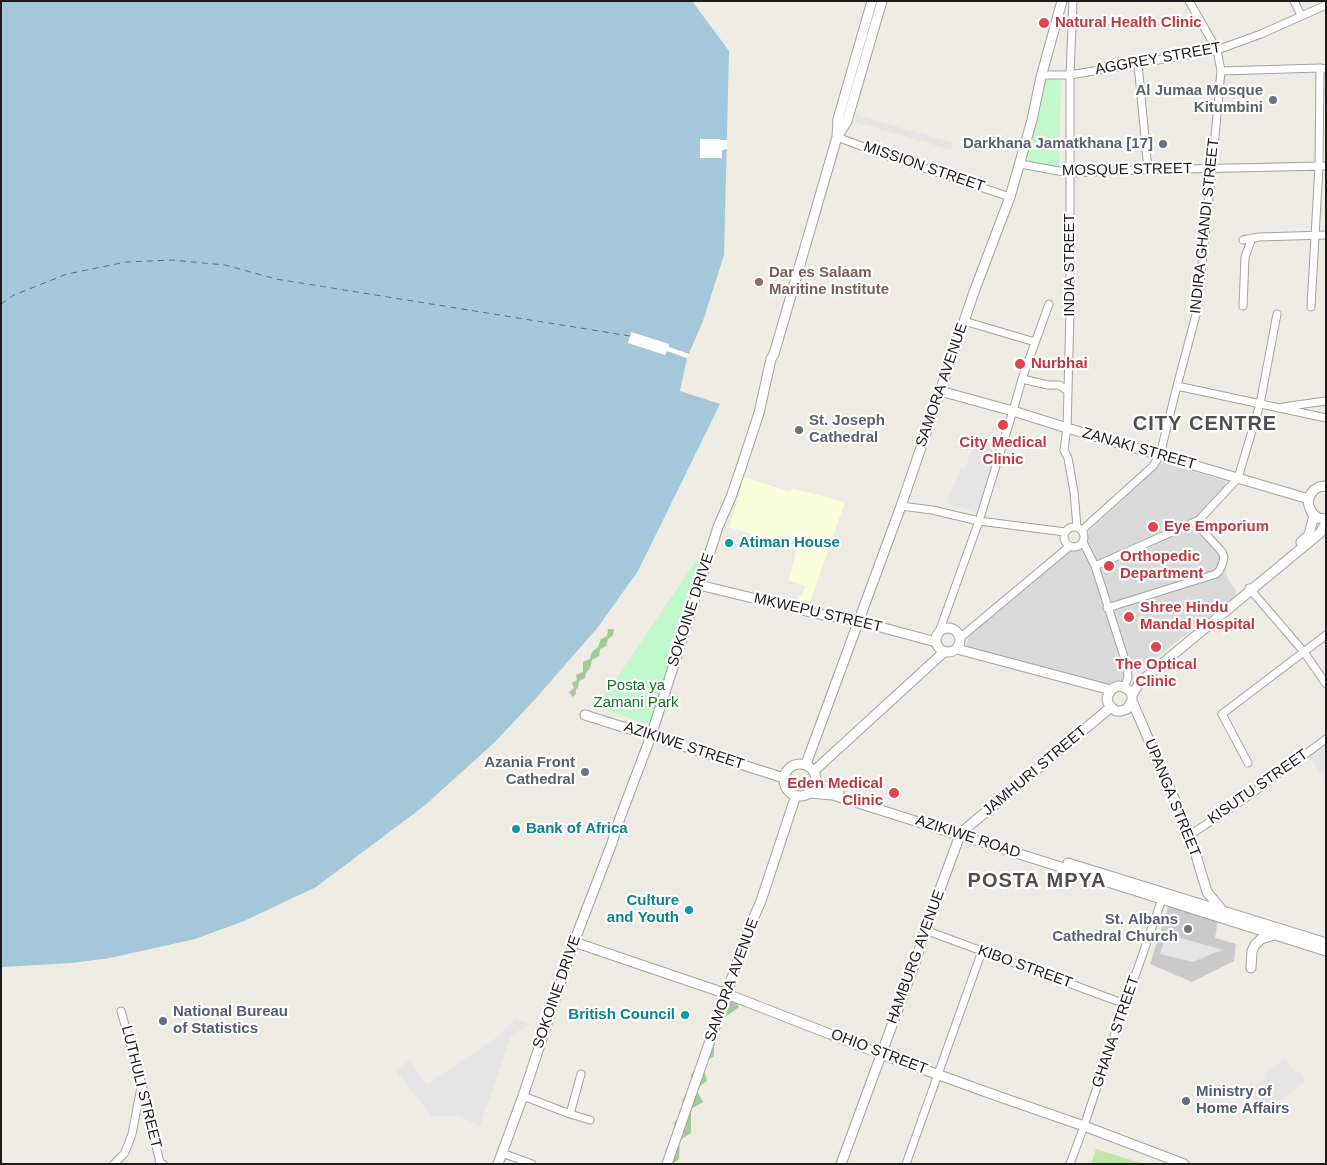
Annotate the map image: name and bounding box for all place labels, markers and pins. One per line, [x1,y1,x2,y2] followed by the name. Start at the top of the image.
[1055,14,1202,32] place label: Natural Health Clinic
[1037,16,1051,30] marker: Natural Health Clinic
[1135,82,1263,117] place label: Al Jumaa Mosque Kitumbini
[1267,94,1279,106] marker: Al Jumaa Mosque Kitumbini
[963,135,1153,153] place label: Darkhana Jamatkhana [17]
[1157,138,1169,150] marker: Darkhana Jamatkhana [17]
[769,264,889,299] place label: Dar es Salaam Maritine Institute
[753,276,765,288] marker: Dar es Salaam Maritine Institute
[1031,355,1088,373] place label: Nurbhai
[1013,357,1027,371] marker: Nurbhai
[809,412,885,447] place label: St. Joseph Cathedral
[996,418,1010,432] marker: City Medical Clinic
[793,424,805,436] marker: St. Joseph Cathedral
[959,434,1047,469] place label: City Medical Clinic
[1164,518,1269,536] place label: Eye Emporium
[1146,520,1160,534] marker: Eye Emporium
[739,534,840,552] place label: Atiman House
[723,537,735,549] marker: Atiman House
[1120,548,1203,583] place label: Orthopedic Department
[1102,559,1116,573] marker: Orthopedic Department
[1140,599,1255,634] place label: Shree Hindu Mandal Hospital
[1122,610,1136,624] marker: Shree Hindu Mandal Hospital
[1149,640,1163,654] marker: The Optical Clinic
[1115,656,1197,691] place label: The Optical Clinic
[484,754,575,789] place label: Azania Front Cathedral
[579,766,591,778] marker: Azania Front Cathedral
[787,775,883,810] place label: Eden Medical Clinic
[887,786,901,800] marker: Eden Medical Clinic
[526,820,628,838] place label: Bank of Africa
[510,823,522,835] marker: Bank of Africa
[607,892,679,927] place label: Culture and Youth
[683,904,695,916] marker: Culture and Youth
[1052,911,1178,946] place label: St. Albans Cathedral Church
[1182,923,1194,935] marker: St. Albans Cathedral Church
[173,1003,288,1038] place label: National Bureau of Statistics
[568,1006,675,1024] place label: British Council
[679,1009,691,1021] marker: British Council
[157,1015,169,1027] marker: National Bureau of Statistics
[1196,1083,1289,1118] place label: Ministry of Home Affairs
[1180,1095,1192,1107] marker: Ministry of Home Affairs

